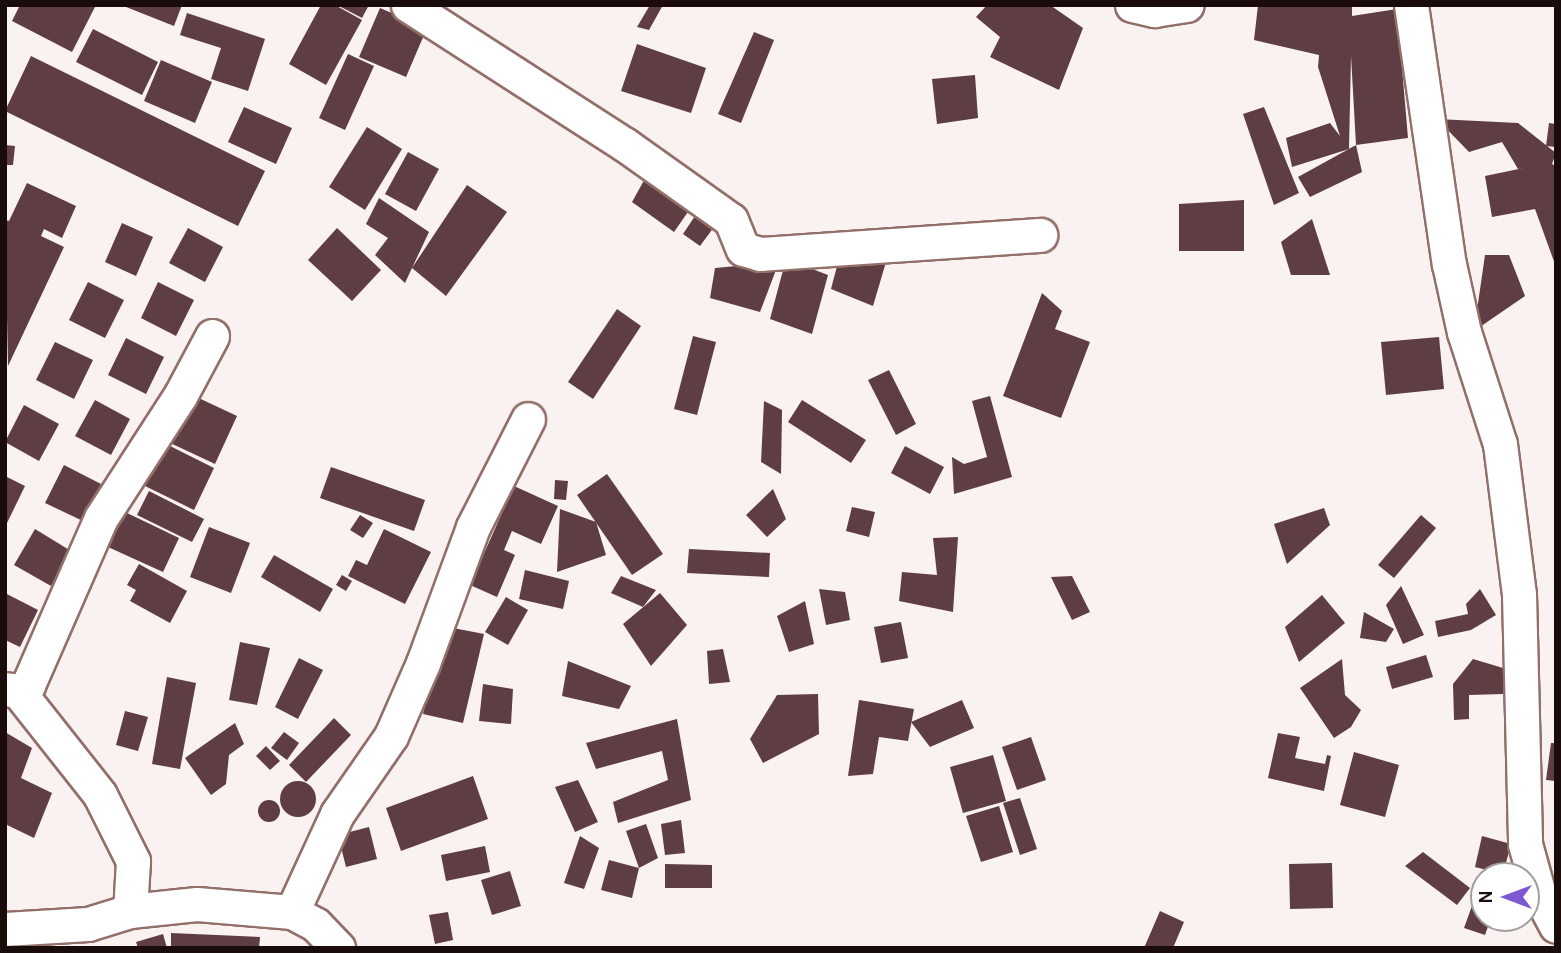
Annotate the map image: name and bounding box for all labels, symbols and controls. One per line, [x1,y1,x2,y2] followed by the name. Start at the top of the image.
[1470,862,1540,932] north arrow
[1475,890,1497,904] text: N

